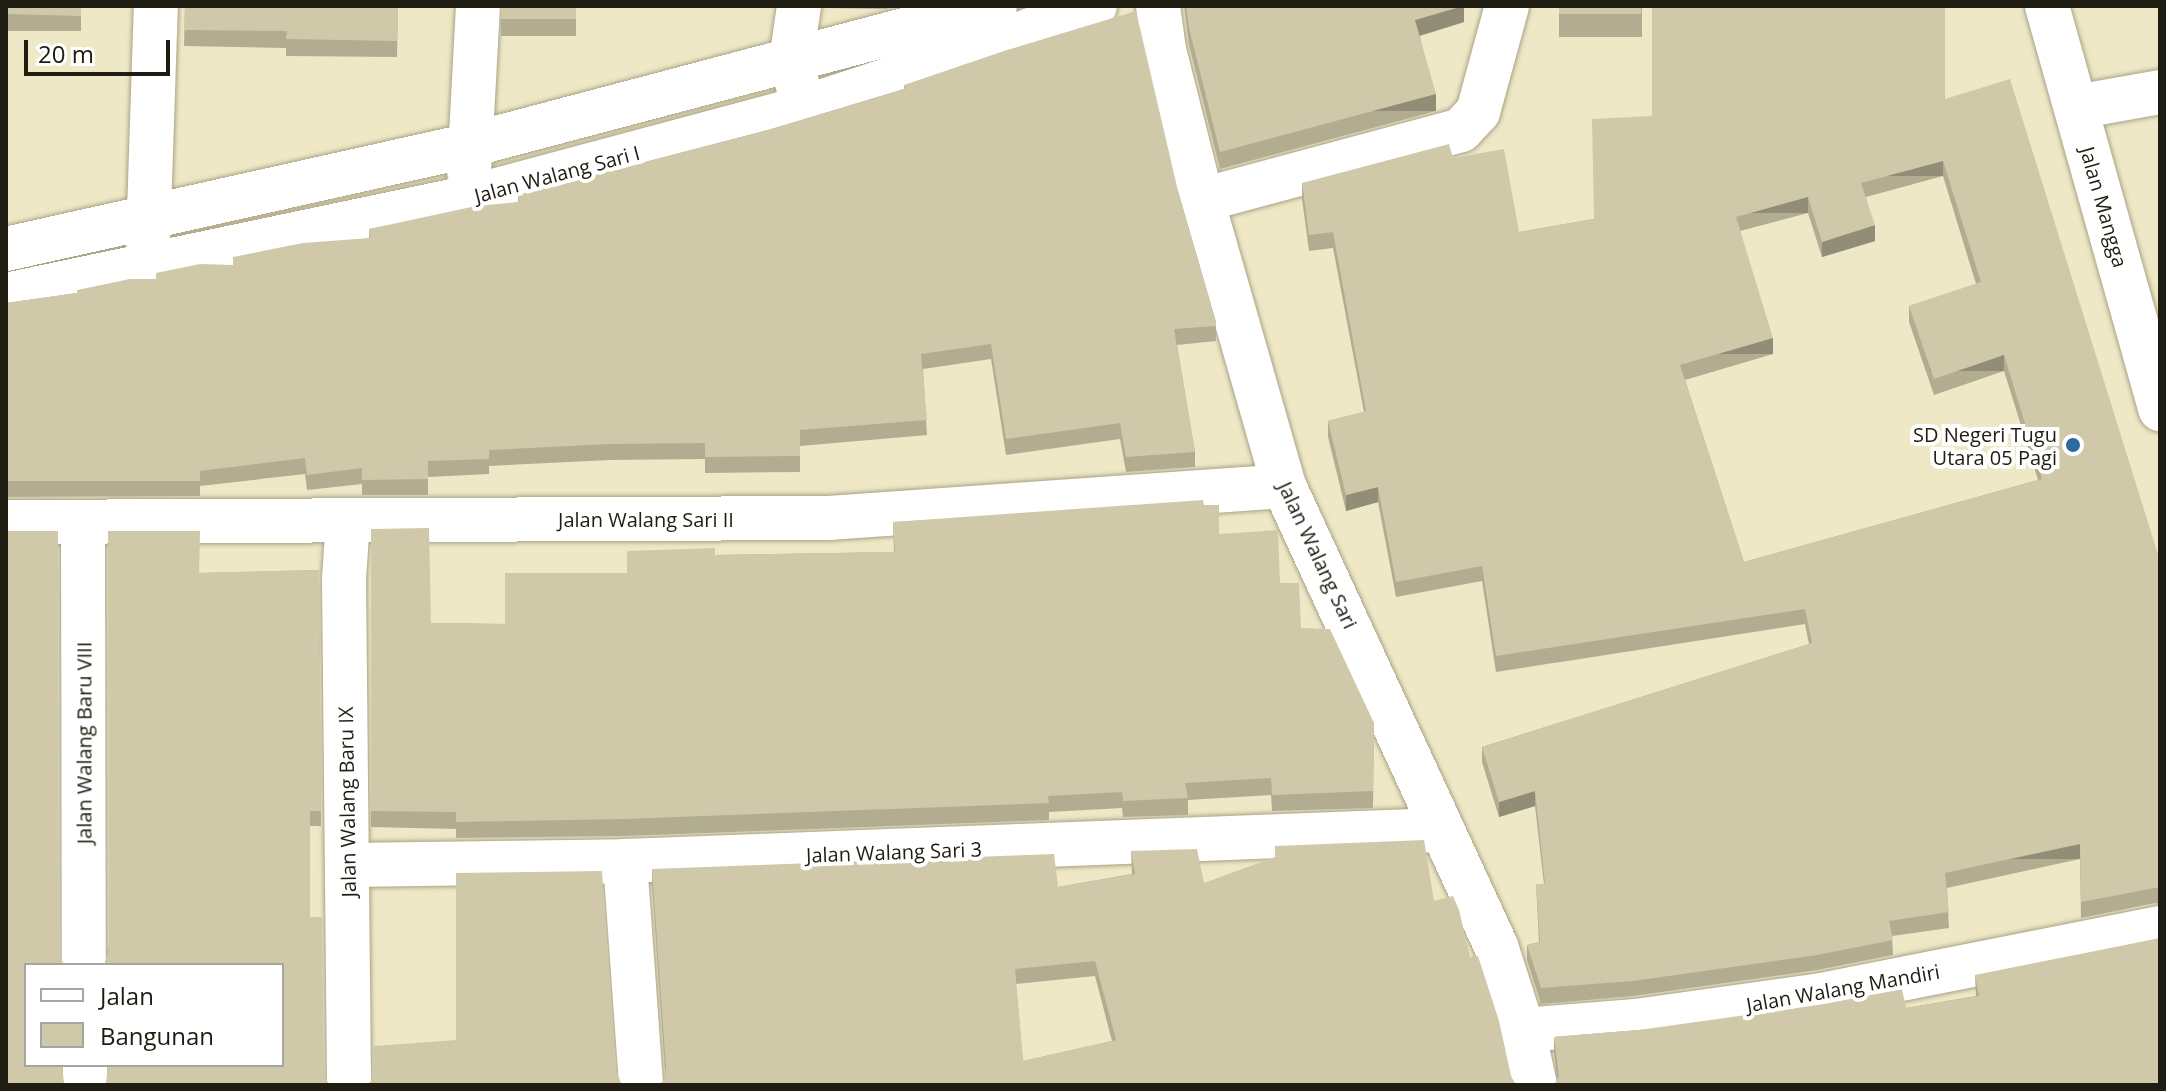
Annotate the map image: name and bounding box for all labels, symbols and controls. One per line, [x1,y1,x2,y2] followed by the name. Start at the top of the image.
[28,24,174,74] scale bar
[38,37,94,70] text: 20 m
[472,140,642,208] street label: Jalan Walang Sari I
[2075,144,2133,270] street label: Jalan Mangga
[1913,422,2057,469] place label: SD Negeri Tugu Utara 05 Pagi
[2064,436,2082,454] marker: SD Negeri Tugu Utara 05 Pagi
[1273,478,1363,632] street label: Jalan Walang Sari
[558,507,734,531] street label: Jalan Walang Sari II
[72,642,96,844] street label: Jalan Walang Baru VIII
[333,706,361,898] street label: Jalan Walang Baru IX
[806,837,982,867] street label: Jalan Walang Sari 3
[1744,959,1942,1017] street label: Jalan Walang Mandiri
[24,963,284,1067] legend
[100,979,154,1012] text: Jalan
[100,1019,214,1052] text: Bangunan

